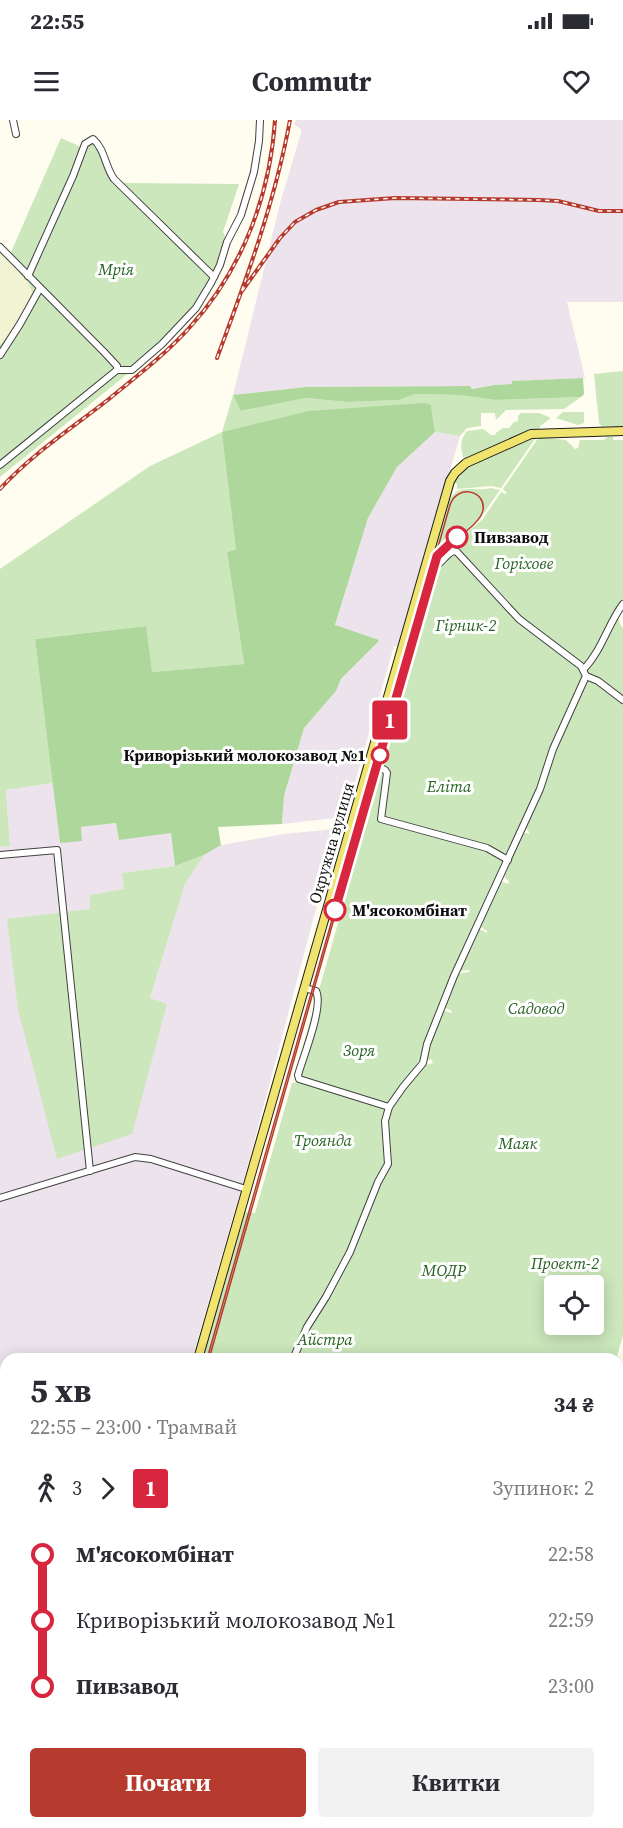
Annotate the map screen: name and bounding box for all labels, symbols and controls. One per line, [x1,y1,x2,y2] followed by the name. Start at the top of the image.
[30,6,84,36] text: 22:55
[252,63,371,100] text: Commutr
[30,65,63,98] icon: menu
[560,65,593,98] icon: heart
[97,258,134,280] park label: Мрія
[446,526,468,548] marker: Пивзавод
[474,526,549,548] place label: Пивзавод
[494,552,554,574] park label: Горіхове
[435,614,496,636] park label: Гірник-2
[370,700,410,740] line badge: 1
[384,706,396,735] text: 1
[124,744,366,766] place label: Криворізький молокозавод №1
[371,746,389,764] marker: Криворізький молокозавод №1
[426,775,472,797] park label: Еліта
[303,780,359,906] street label: Окружна вулиця
[324,899,346,921] marker: М'ясокомбінат
[352,899,467,921] place label: М'ясокомбінат
[508,997,564,1019] park label: Садовод
[343,1039,375,1061] park label: Зоря
[294,1129,353,1151] park label: Троянда
[498,1132,538,1154] park label: Маяк
[530,1252,599,1274] park label: Проект-2
[421,1259,467,1281] park label: МОДР
[544,1275,604,1335] map controls
[544,1275,604,1335] button: locate
[296,1328,353,1350] park label: Айстра
[30,1368,91,1413] text: 5 хв
[554,1389,594,1419] text: 34 ₴
[30,1413,237,1441] text: 22:55 – 23:00 · Трамвай
[30,1472,63,1505] icon: walk
[91,1472,124,1505] icon: forward
[72,1474,82,1502] text: 3
[145,1474,156,1503] text: 1
[492,1474,594,1502] text: Зупинок: 2
[76,1539,234,1569] text: М'ясокомбінат
[548,1540,594,1568] text: 22:58
[76,1605,396,1635] text: Криворізький молокозавод №1
[548,1606,594,1634] text: 22:59
[76,1671,179,1701] text: Пивзавод
[548,1672,594,1700] text: 23:00
[30,1748,306,1817] button: Почати
[318,1748,594,1817] button: Квитки

